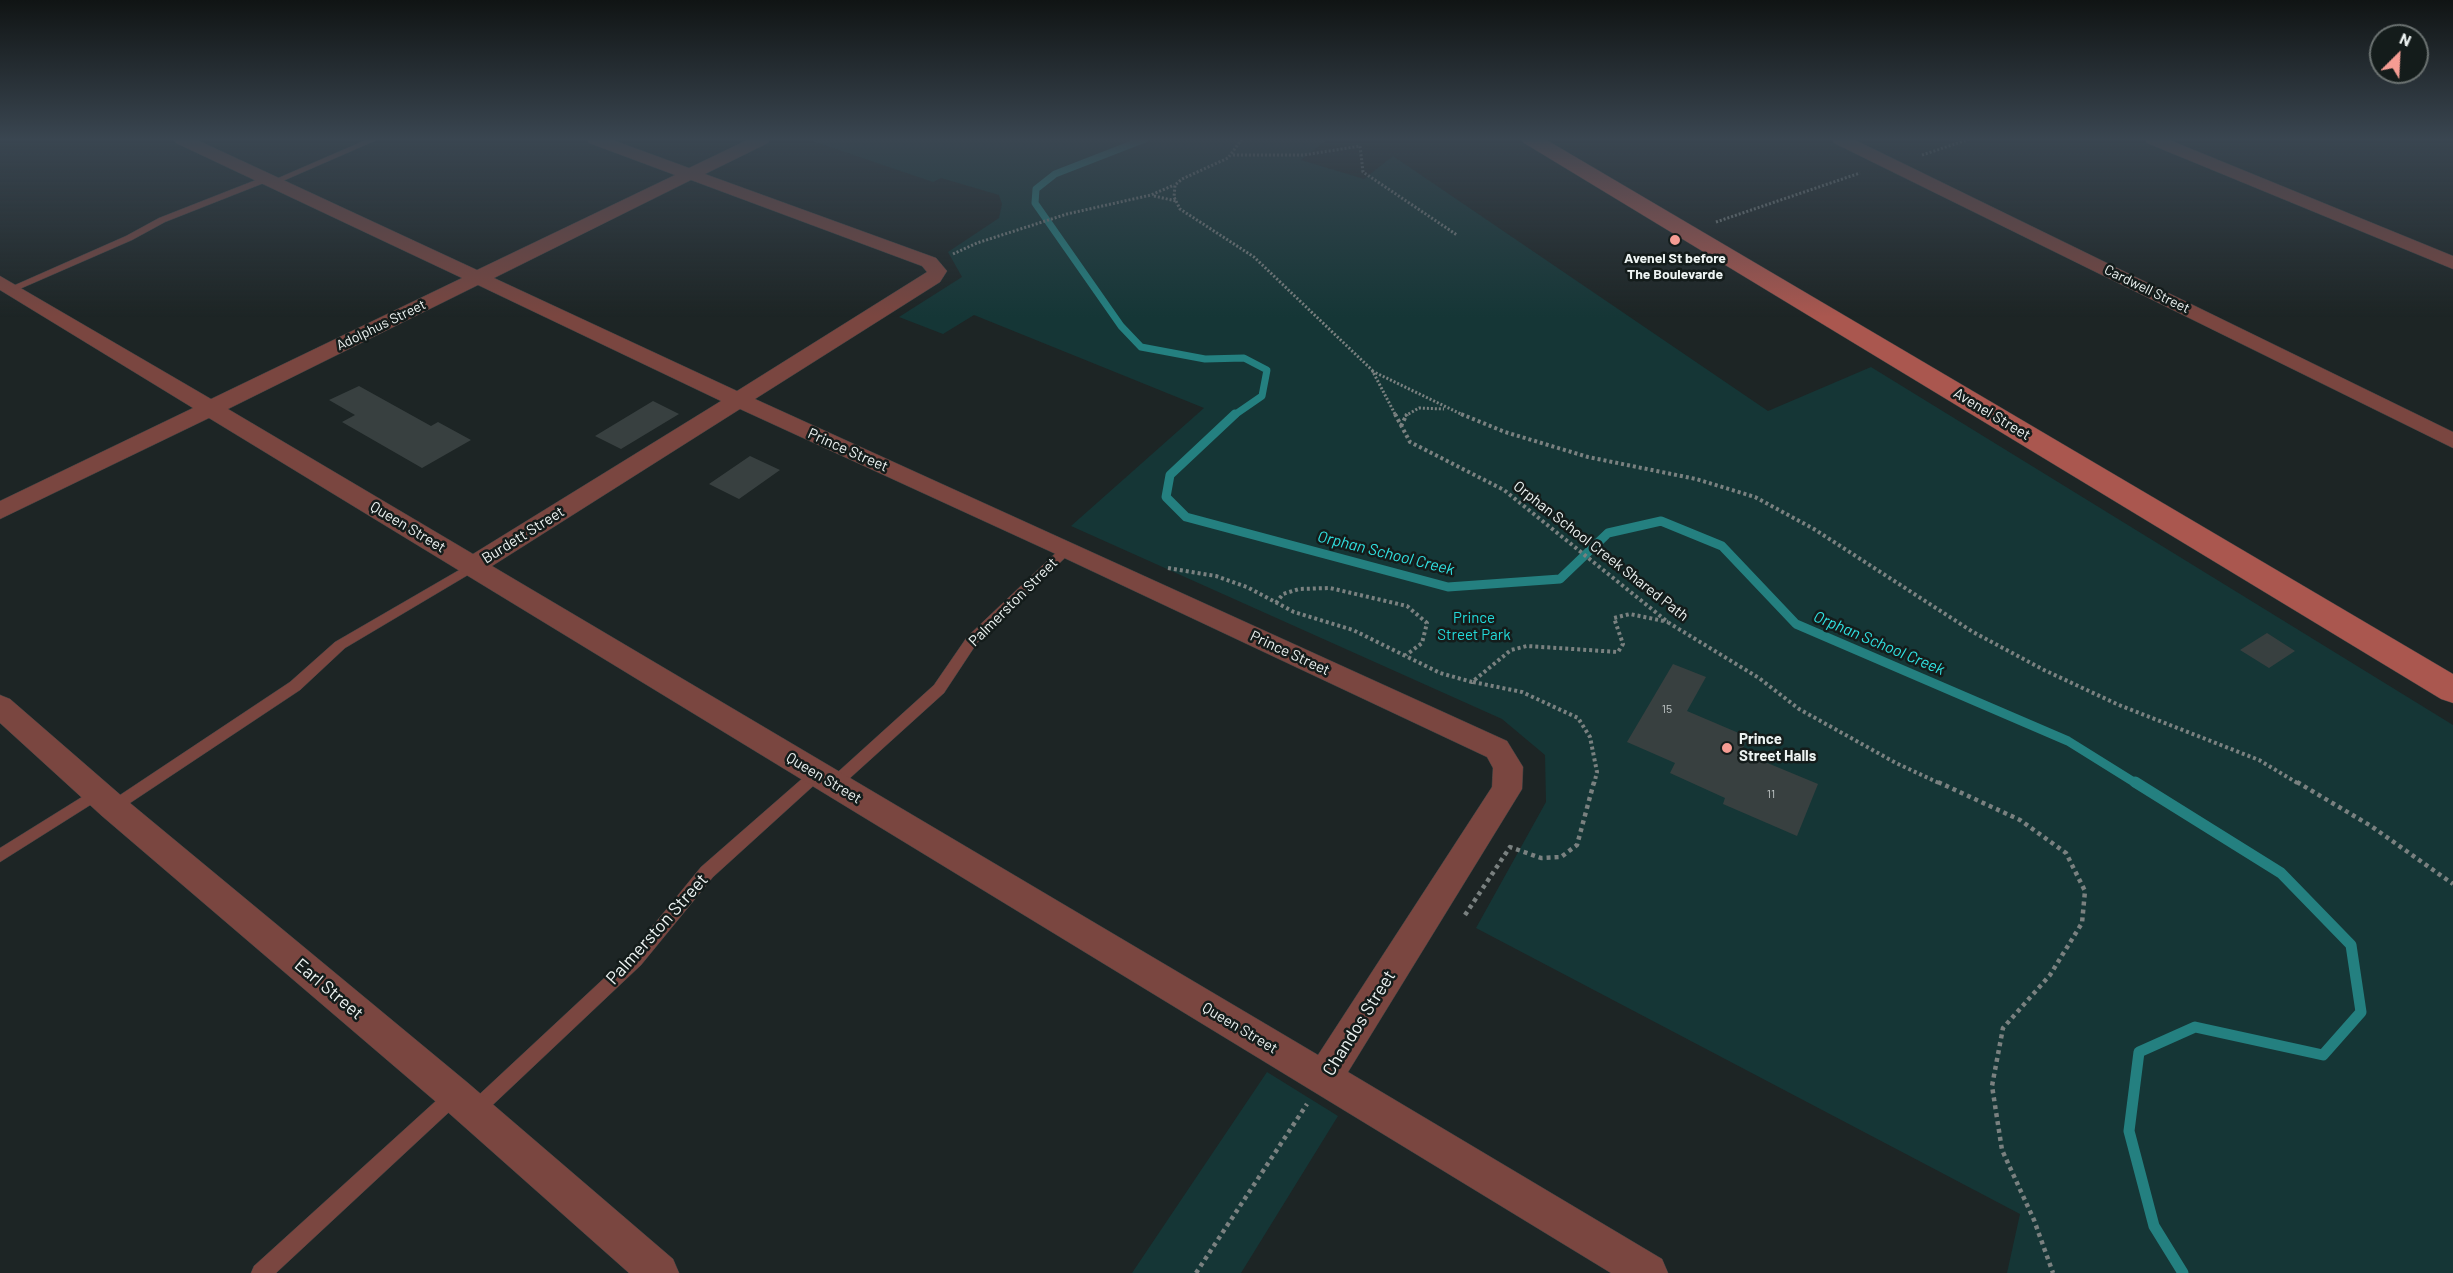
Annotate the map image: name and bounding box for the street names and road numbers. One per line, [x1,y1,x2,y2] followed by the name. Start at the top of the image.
[2102,261,2192,317] street label: Cardwell Street
[334,296,428,354] street label: Adolphus Street
[1950,384,2034,444] street label: Avenel Street
[805,424,891,476] street label: Prince Street
[1510,477,1692,625] street label: Orphan School Creek Shared Path
[367,497,449,557] street label: Queen Street
[479,503,567,567] street label: Burdett Street
[965,554,1061,650] street label: Palmerston Street
[1247,627,1333,679] street label: Prince Street
[783,748,865,808] street label: Queen Street
[601,869,713,989] street label: Palmerston Street
[290,954,368,1024] street label: Earl Street
[1318,966,1400,1080] street label: Chandos Street
[1199,998,1281,1058] street label: Queen Street

